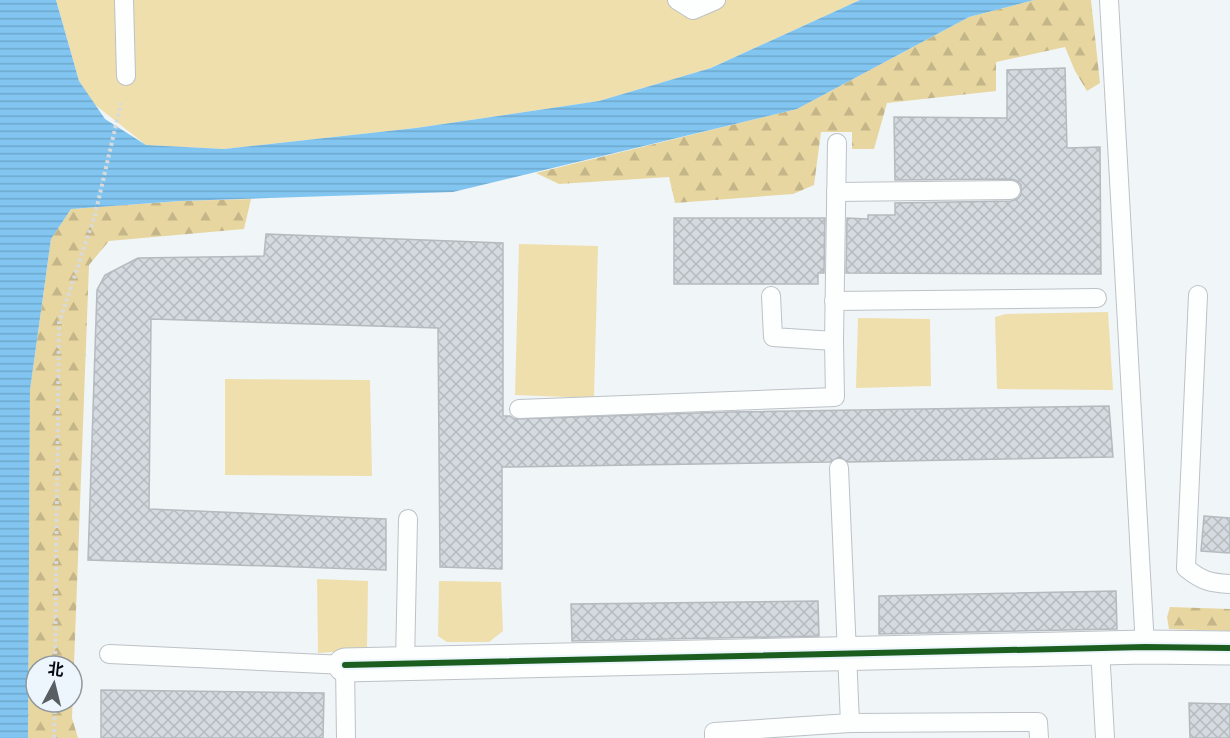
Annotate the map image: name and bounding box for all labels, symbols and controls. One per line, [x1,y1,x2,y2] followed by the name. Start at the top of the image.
[24,654,84,714] north arrow
[47,657,65,681] text: 北

